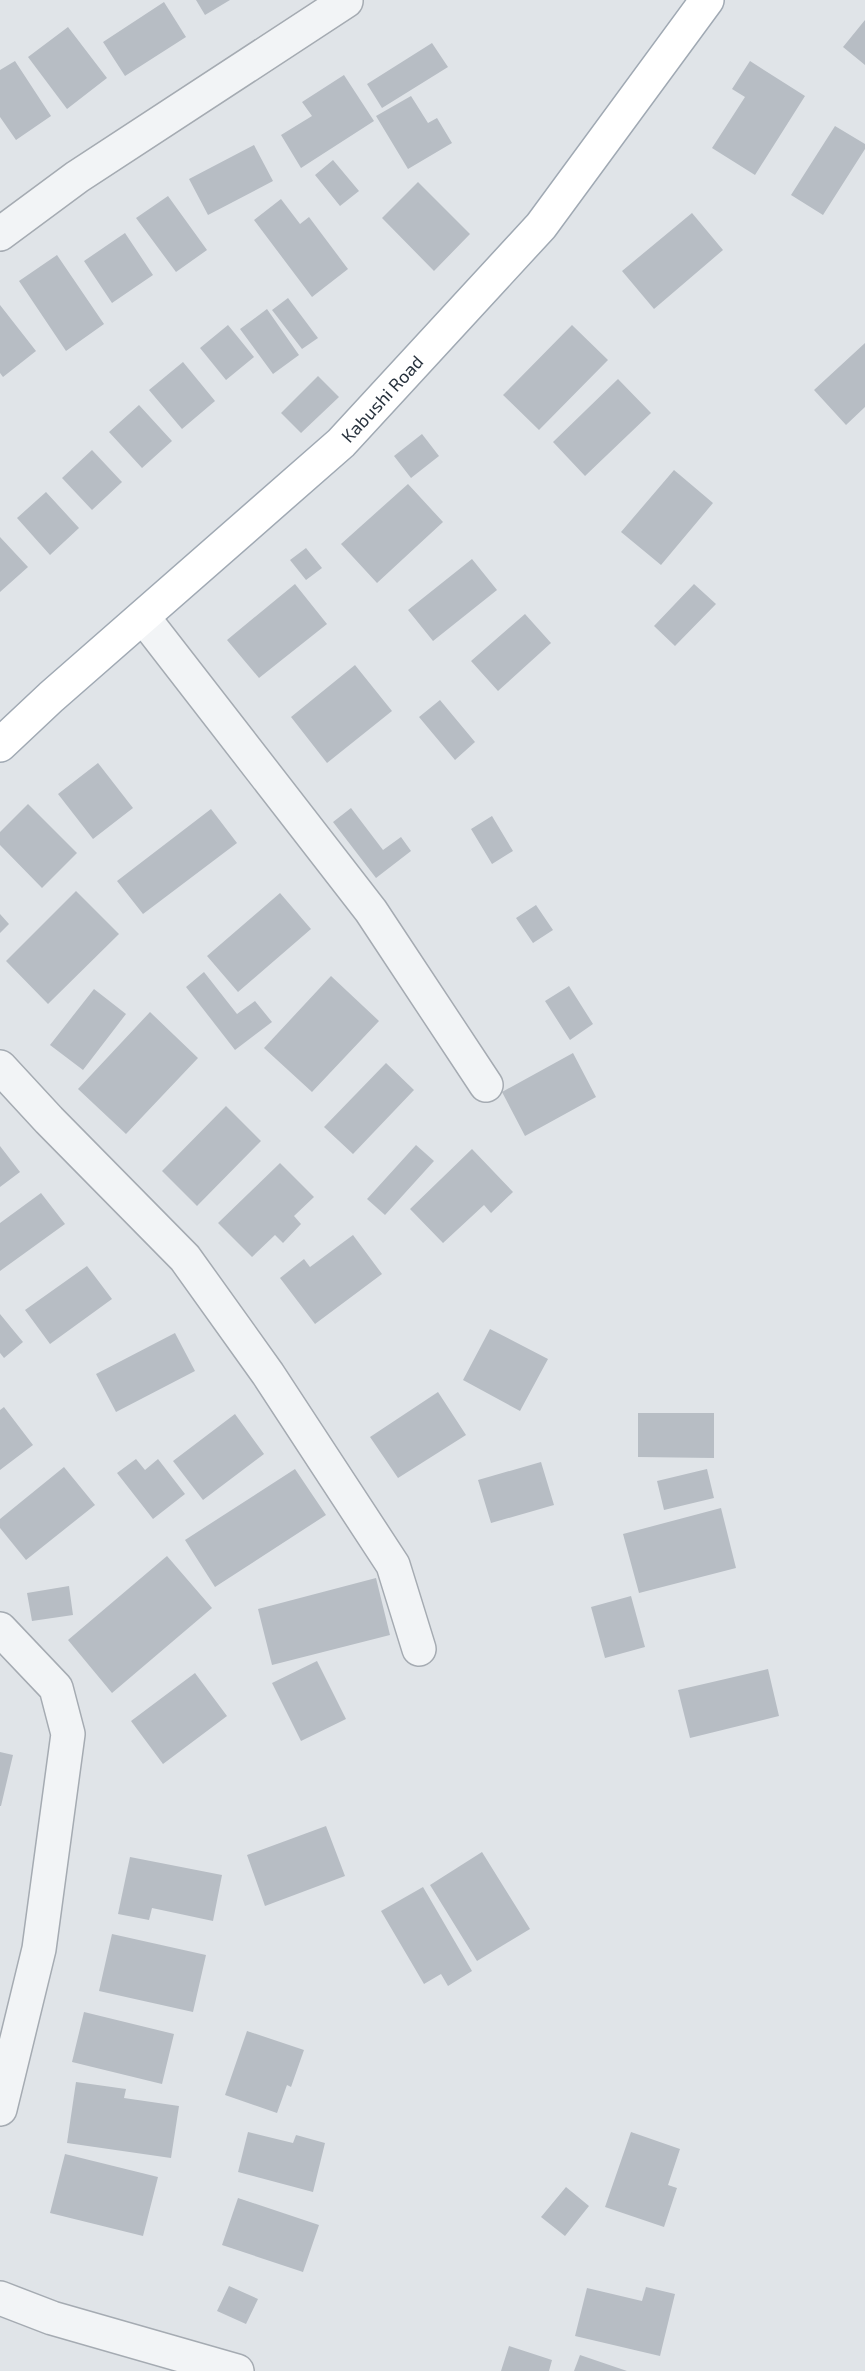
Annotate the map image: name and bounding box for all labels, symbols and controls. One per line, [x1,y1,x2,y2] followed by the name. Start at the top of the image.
[336,350,428,447] street label: Kabushi Road

